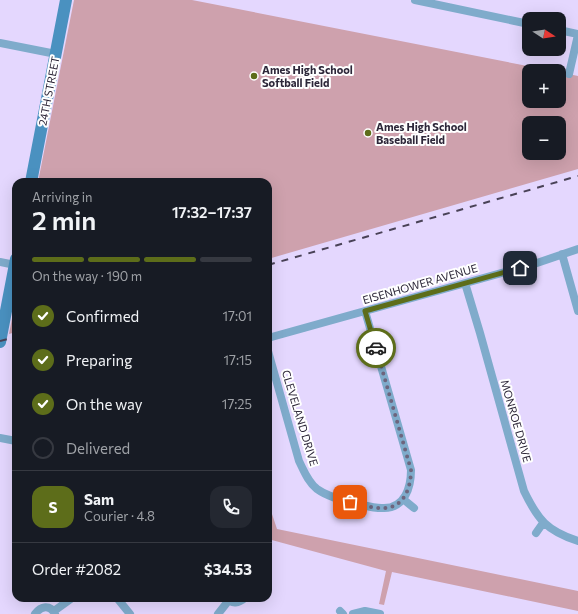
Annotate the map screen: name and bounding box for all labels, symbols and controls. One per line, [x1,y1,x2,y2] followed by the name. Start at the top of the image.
[522,12,566,56] north arrow
[522,12,566,160] map controls
[35,55,62,127] street label: 24TH STREET
[262,63,353,89] place label: Ames High School Softball Field
[522,64,566,108] button: +
[249,71,259,81] marker: Ames High School Softball Field
[522,116,566,160] button: −
[376,120,467,146] place label: Ames High School Baseball Field
[363,128,373,138] marker: Ames High School Baseball Field
[32,189,92,205] text: Arriving in
[172,203,252,221] text: 17:32–17:37
[32,204,96,235] text: 2 min
[503,251,537,285] pin
[509,257,531,279] icon: home
[361,261,479,306] street label: EISENHOWER AVENUE
[32,268,142,284] text: On the way · 190 m
[32,305,54,327] icon: check
[66,307,139,325] text: Confirmed
[222,308,252,324] text: 17:01
[356,328,396,368] courier
[365,337,387,359] icon: car
[32,349,54,371] icon: check
[66,351,132,369] text: Preparing
[223,352,252,368] text: 17:15
[280,368,321,467] street label: CLEVELAND DRIVE
[499,378,534,464] street label: MONROE DRIVE
[32,393,54,415] icon: check
[66,395,143,413] text: On the way
[222,396,252,412] text: 17:25
[66,439,130,457] text: Delivered
[333,485,367,519] pin
[210,486,252,528] button: phone
[84,490,114,508] text: Sam
[339,491,361,513] icon: bag
[48,498,58,516] text: S
[84,508,155,524] text: Courier · 4.8
[32,560,121,578] text: Order #2082
[204,560,252,578] text: $34.53

